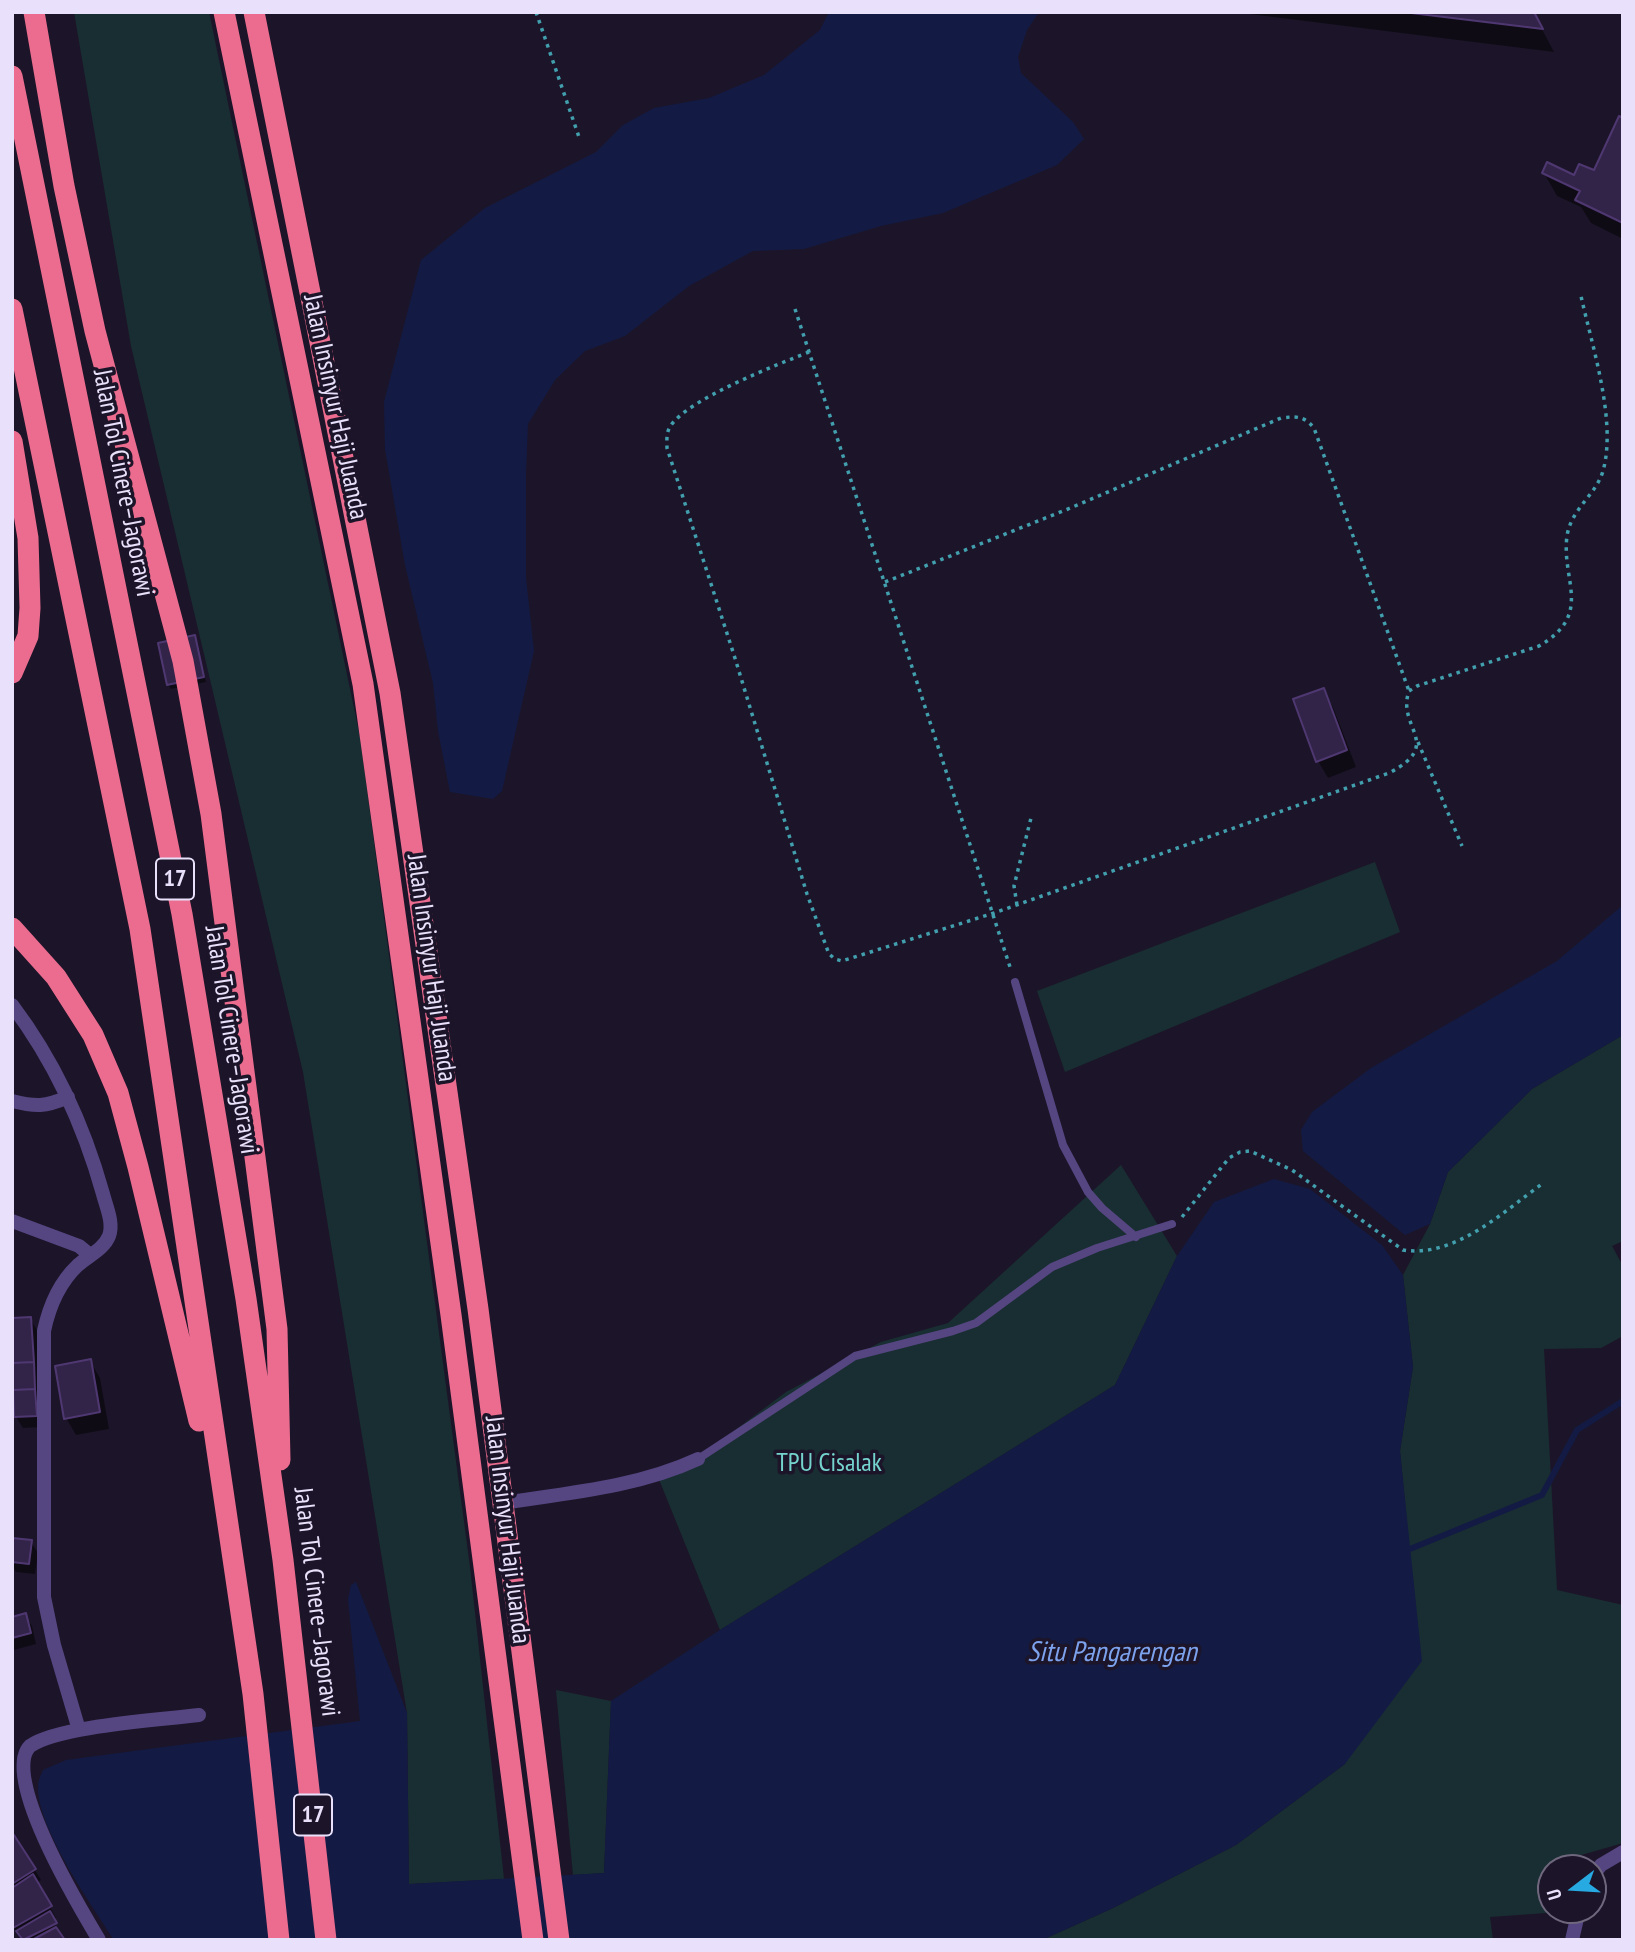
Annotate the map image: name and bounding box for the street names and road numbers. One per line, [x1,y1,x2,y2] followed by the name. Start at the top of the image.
[296,292,374,522] street label: Jalan Insinyur Haji Juanda
[86,367,160,599] street label: Jalan Tol Cinere–Jagorawi
[400,852,462,1084] street label: Jalan Insinyur Haji Juanda
[156,858,194,900] road number: 17
[198,924,264,1156] street label: Jalan Tol Cinere–Jagorawi
[478,1414,536,1646] street label: Jalan Insinyur Haji Juanda
[286,1486,346,1718] street label: Jalan Tol Cinere–Jagorawi
[294,1794,332,1836] road number: 17

